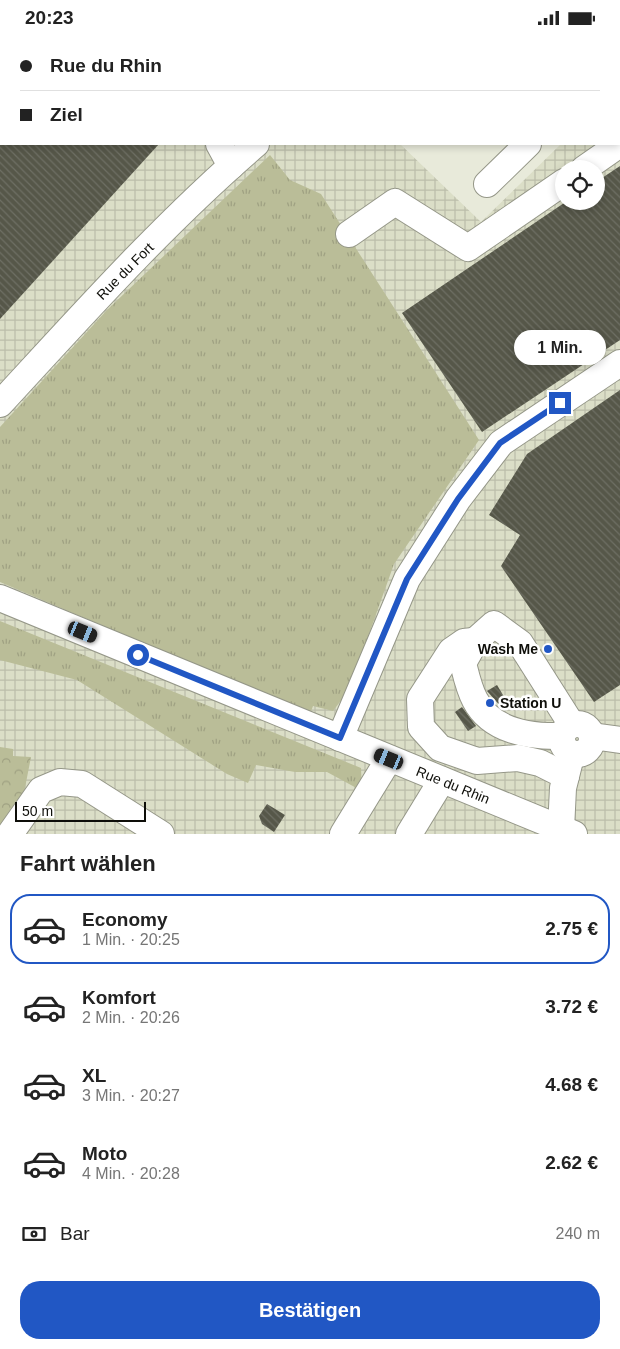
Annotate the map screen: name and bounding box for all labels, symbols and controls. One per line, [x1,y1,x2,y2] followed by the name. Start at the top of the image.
[25,7,74,28] text: 20:23
[50,55,162,76] text: Rue du Rhin
[50,104,83,125] text: Ziel
[555,160,605,210] map controls
[555,160,605,210] button: locate
[93,239,157,303] street label: Rue du Fort
[514,331,606,365] callout: 1 Min.
[537,339,583,356] text: 1 Min.
[549,392,571,414] route end
[66,619,99,645] car
[478,641,538,657] place label: Wash Me
[542,643,554,655] marker: Wash Me
[127,644,149,666] route start
[500,695,561,711] place label: Station U
[484,697,496,709] marker: Station U
[372,746,405,772] car
[414,763,492,807] street label: Rue du Rhin
[15,799,146,822] scale bar
[22,803,53,819] text: 50 m
[20,851,156,876] text: Fahrt wählen
[22,907,67,952] icon: car
[82,909,168,930] text: Economy
[545,918,598,939] text: 2.75 €
[82,931,180,948] text: 1 Min. · 20:25
[22,985,67,1030] icon: car
[82,987,156,1008] text: Komfort
[545,996,598,1017] text: 3.72 €
[82,1009,180,1026] text: 2 Min. · 20:26
[22,1063,67,1108] icon: car
[82,1065,106,1086] text: XL
[545,1074,598,1095] text: 4.68 €
[82,1087,180,1104] text: 3 Min. · 20:27
[22,1141,67,1186] icon: car
[82,1143,127,1164] text: Moto
[545,1152,598,1173] text: 2.62 €
[82,1165,180,1182] text: 4 Min. · 20:28
[20,1220,48,1248] icon: cash
[60,1223,90,1244] text: Bar
[556,1225,600,1242] text: 240 m
[20,1281,600,1339] button: Bestätigen

